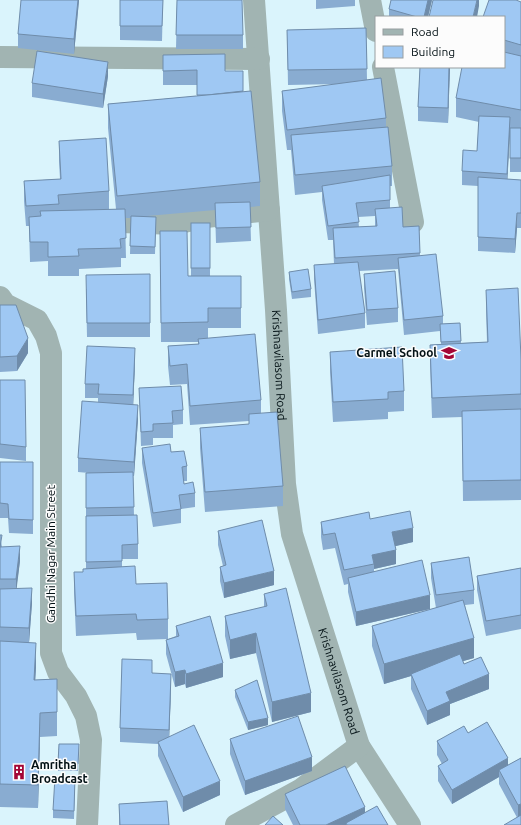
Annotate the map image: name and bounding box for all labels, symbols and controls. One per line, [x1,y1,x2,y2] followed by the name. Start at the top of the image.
[375,16,505,68] legend
[411,25,439,38] text: Road
[411,45,455,58] text: Building
[270,309,289,421] street label: Krishnavilasom Road
[440,344,458,362] school or university icon: Carmel School
[356,346,437,359] place label: Carmel School
[44,485,57,623] street label: Gandhi Nagar Main Street
[316,626,362,736] street label: Krishnavilasom Road
[31,758,88,785] place label: Amritha Broadcast
[10,763,28,781] building icon: Amritha Broadcast

